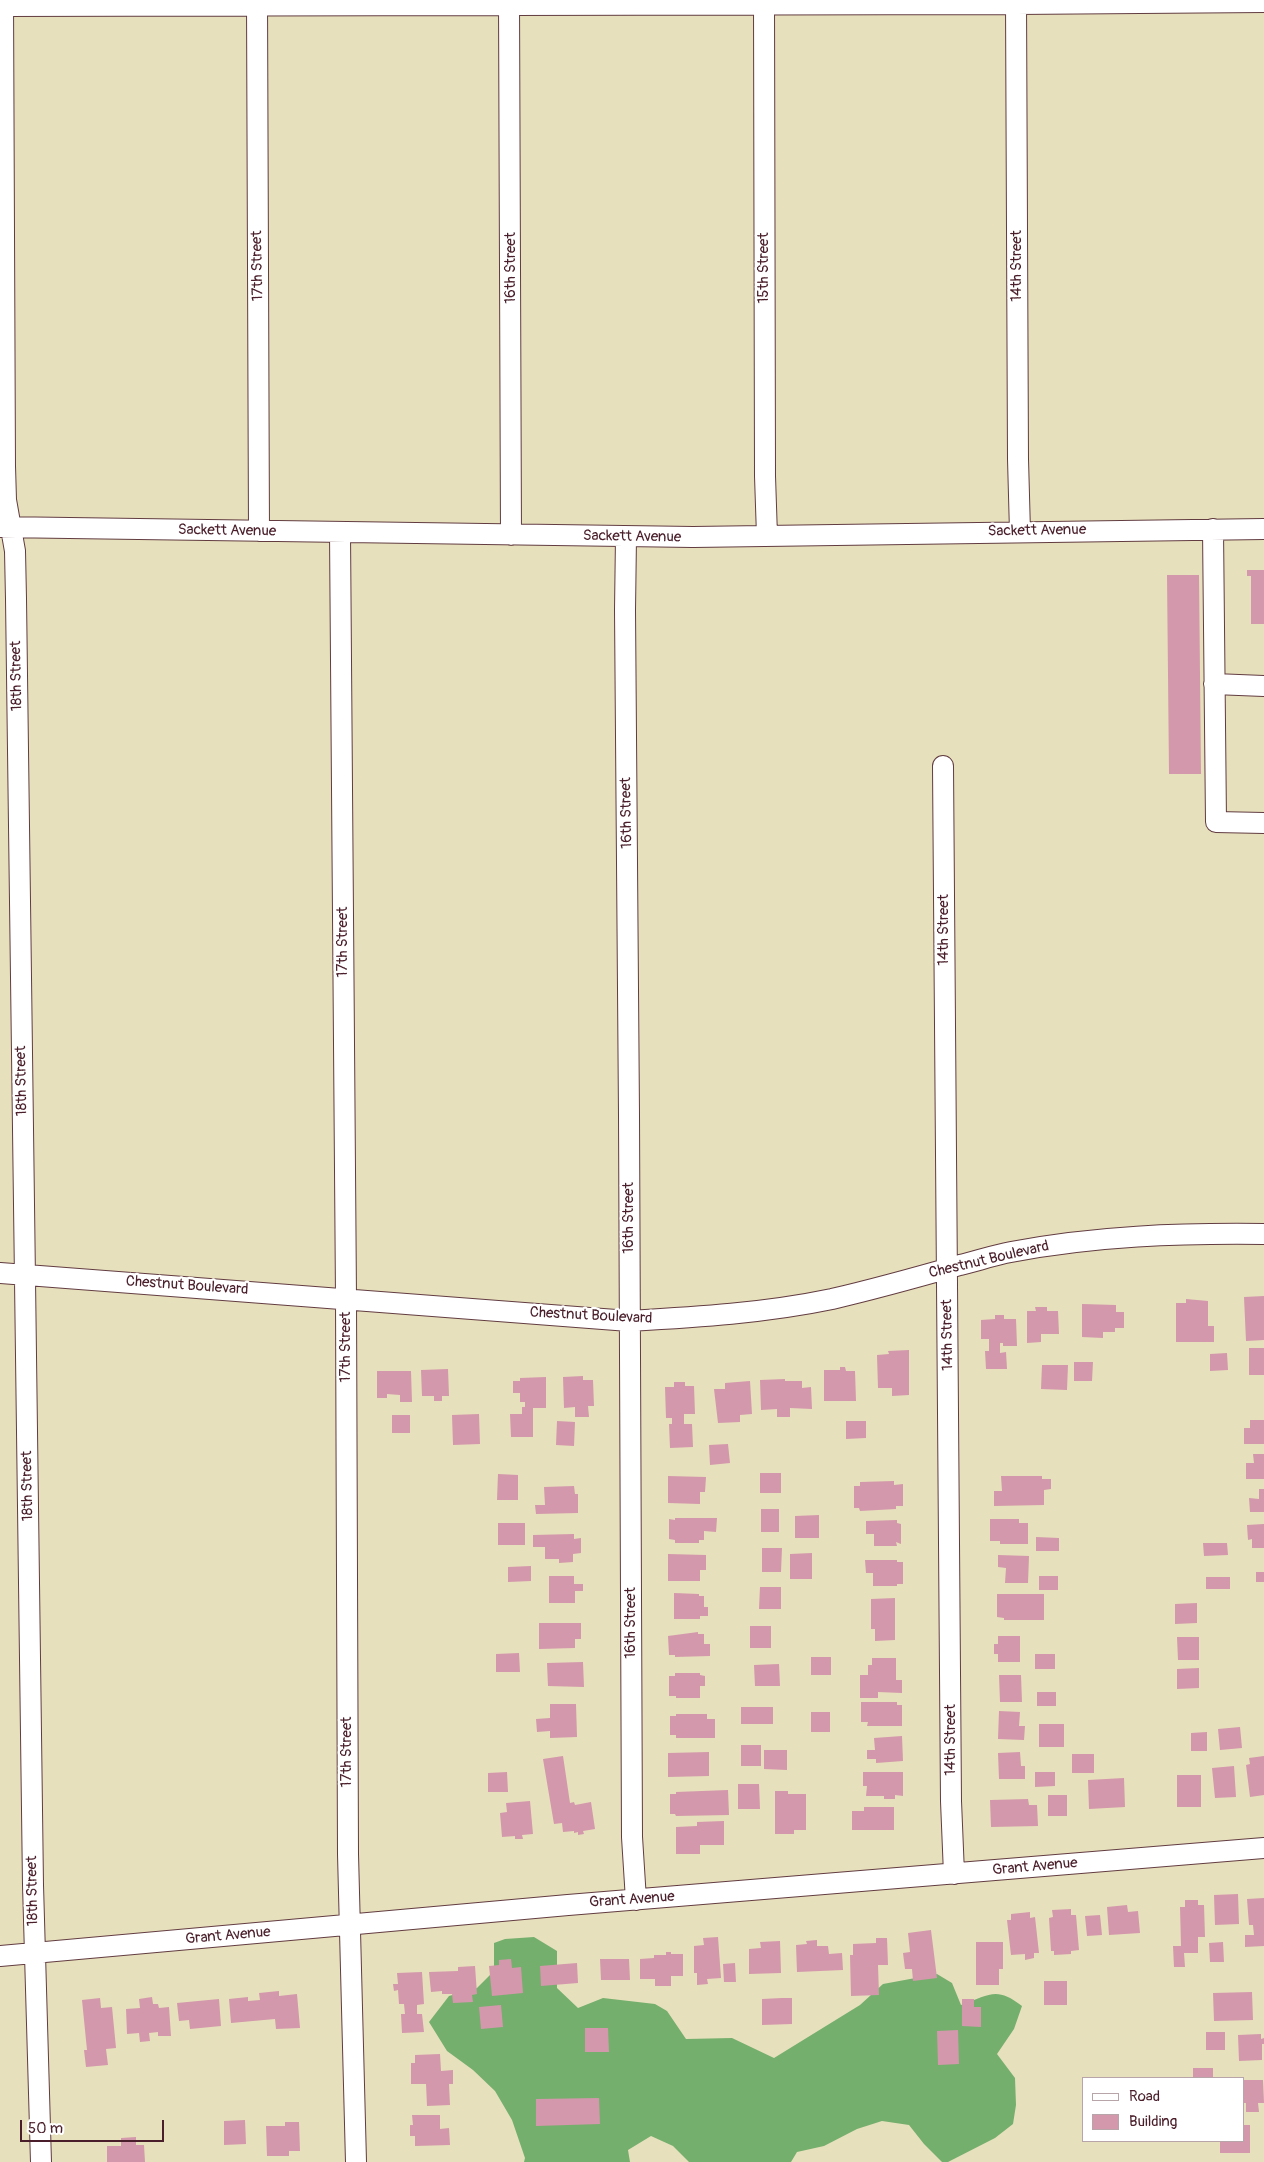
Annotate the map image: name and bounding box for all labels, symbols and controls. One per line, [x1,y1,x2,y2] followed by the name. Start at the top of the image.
[248,230,268,302] street label: 17th Street
[1008,230,1026,302] street label: 14th Street
[502,232,520,304] street label: 16th Street
[755,232,773,304] street label: 15th Street
[178,521,276,541] street label: Sackett Avenue
[988,521,1086,541] street label: Sackett Avenue
[583,527,681,547] street label: Sackett Avenue
[7,641,27,711] street label: 18th Street
[617,777,637,849] street label: 16th Street
[935,894,953,966] street label: 14th Street
[334,907,352,977] street label: 17th Street
[12,1046,32,1116] street label: 18th Street
[620,1182,638,1254] street label: 16th Street
[927,1237,1051,1283] street label: Chestnut Boulevard
[125,1273,249,1299] street label: Chestnut Boulevard
[938,1299,958,1371] street label: 14th Street
[529,1304,653,1328] street label: Chestnut Boulevard
[337,1312,355,1382] street label: 17th Street
[18,1451,38,1521] street label: 18th Street
[622,1587,640,1659] street label: 16th Street
[942,1704,960,1776] street label: 14th Street
[338,1717,356,1787] street label: 17th Street
[992,1854,1078,1880] street label: Grant Avenue
[23,1856,43,1926] street label: 18th Street
[589,1888,675,1912] street label: Grant Avenue
[185,1923,271,1949] street label: Grant Avenue
[1082,2077,1244,2142] legend
[1129,2087,1160,2106] text: Road
[22,2110,166,2142] scale bar
[1129,2112,1177,2131] text: Building
[28,2119,63,2138] text: 50 m

